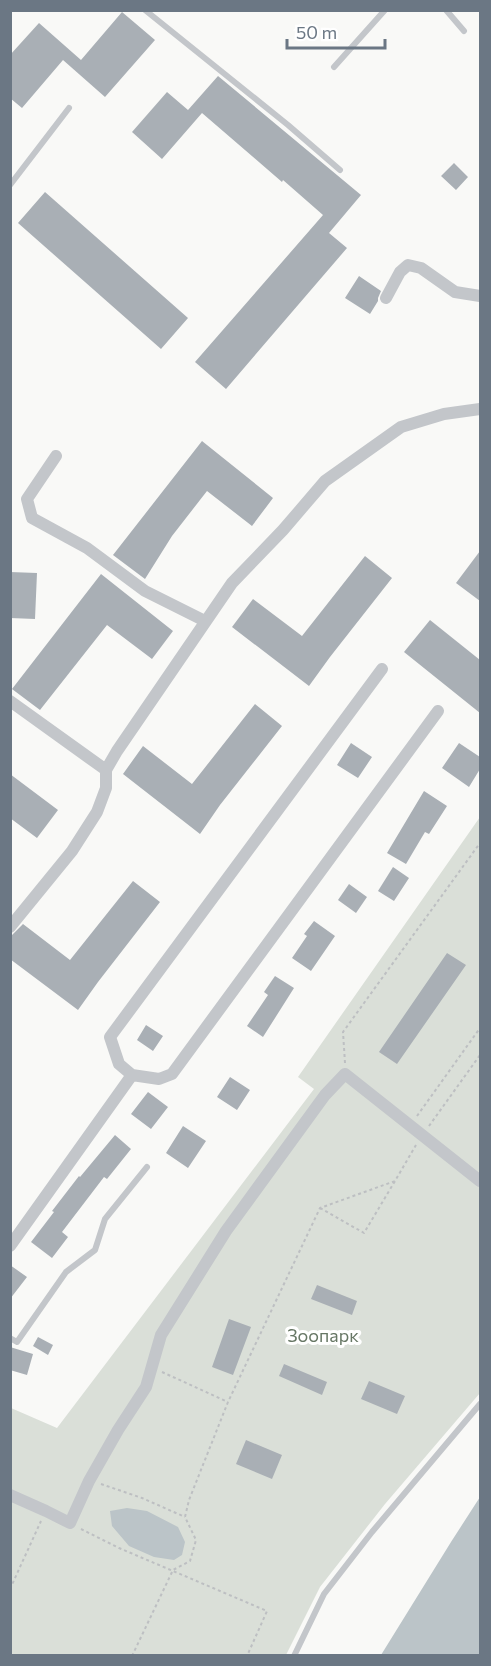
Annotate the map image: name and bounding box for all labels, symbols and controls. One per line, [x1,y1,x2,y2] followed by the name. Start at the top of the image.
[287,12,384,50] scale bar
[296,21,337,43] text: 50 m
[287,1324,359,1346] park label: Зоопарк

